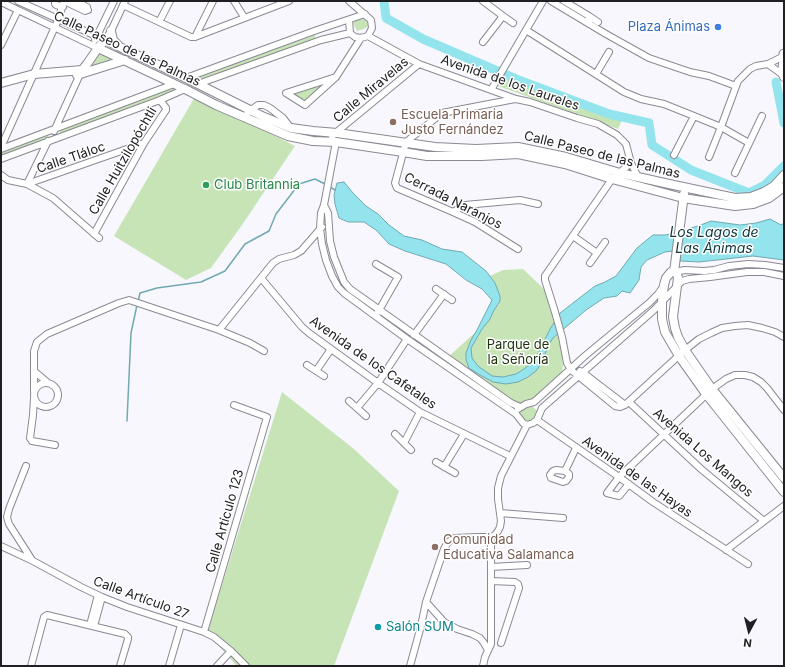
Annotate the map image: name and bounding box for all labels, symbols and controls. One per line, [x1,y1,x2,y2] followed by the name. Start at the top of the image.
[51,8,203,90] street label: Calle Paseo de las Palmas
[628,19,710,35] place label: Plaza Ánimas
[713,22,723,32] marker: Plaza Ánimas
[439,52,581,114] street label: Avenida de los Laureles
[330,54,412,126] street label: Calle Miravelas
[86,104,160,218] street label: Calle Huitzilopóchtli
[401,107,504,138] place label: Escuela Primaria Justo Fernández
[388,117,398,127] marker: Escuela Primaria Justo Fernández
[522,128,682,182] street label: Calle Paseo de las Palmas
[35,139,107,177] street label: Calle Tláloc
[401,170,505,232] street label: Cerrada Naranjos
[214,177,300,193] place label: Club Britannia
[201,180,211,190] marker: Club Britannia
[669,225,759,258] water label: Los Lagos de Las Ánimas
[307,313,439,413] street label: Avenida de los Cafetales
[487,337,549,368] park label: Parque de la Señoría
[650,405,756,501] street label: Avenida Los Mangos
[579,433,695,521] street label: Avenida de las Hayas
[203,468,247,574] street label: Calle Artículo 123
[443,532,574,563] place label: Comunidad Educativa Salamanca
[430,542,440,552] marker: Comunidad Educativa Salamanca
[91,573,191,623] street label: Calle Artículo 27
[729,611,769,651] north arrow
[386,619,454,635] place label: Salón SUM
[373,622,383,632] marker: Salón SUM
[743,635,753,650] text: N

